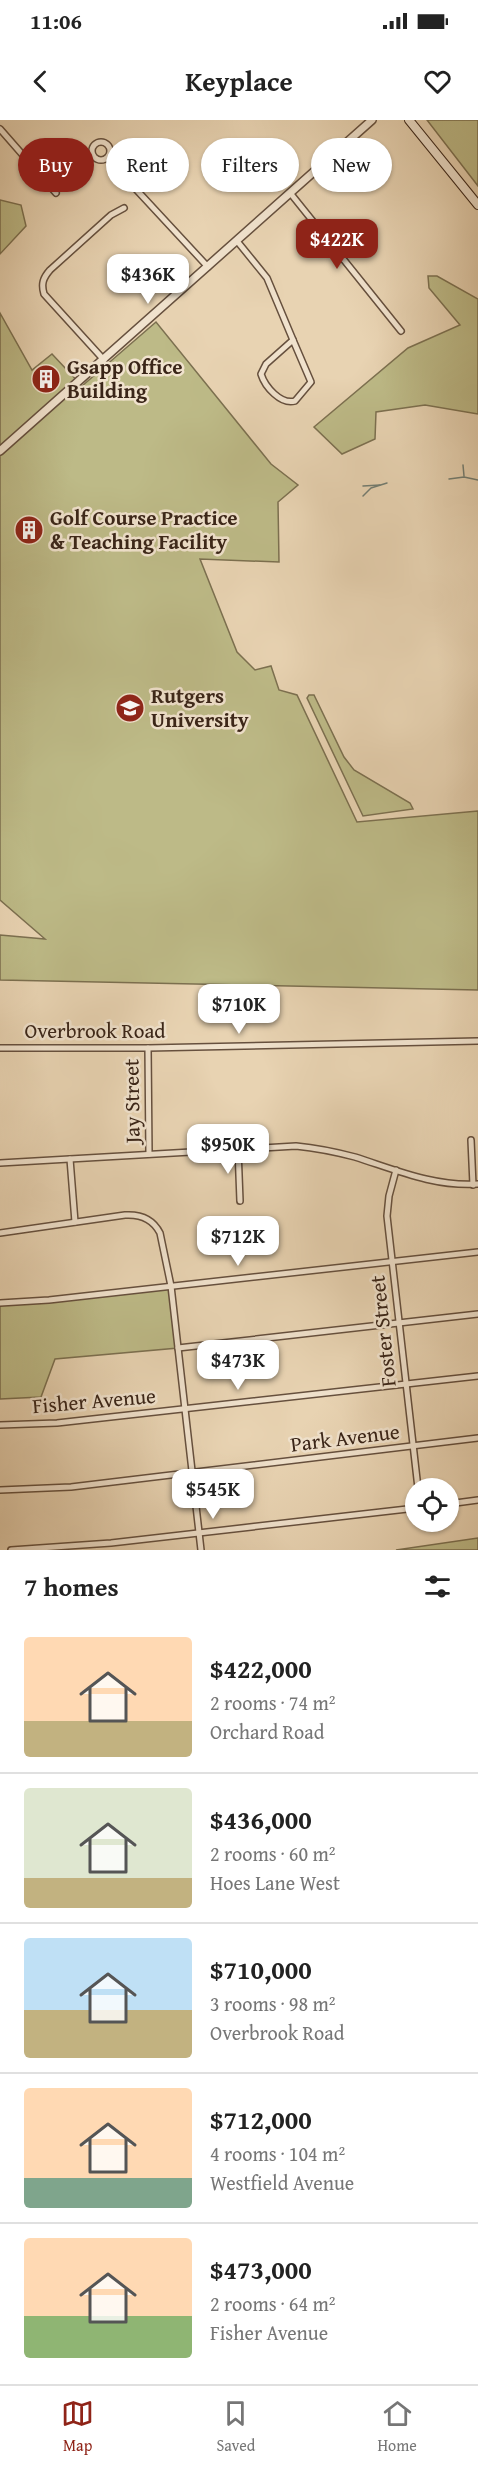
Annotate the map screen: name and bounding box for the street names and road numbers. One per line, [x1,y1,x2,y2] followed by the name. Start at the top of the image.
[24,1015,166,1046] street label: Overbrook Road
[115,1058,148,1147] street label: Jay Street
[361,1273,404,1388] street label: Foster Street
[31,1380,157,1421] street label: Fisher Avenue
[289,1415,401,1460] street label: Park Avenue

